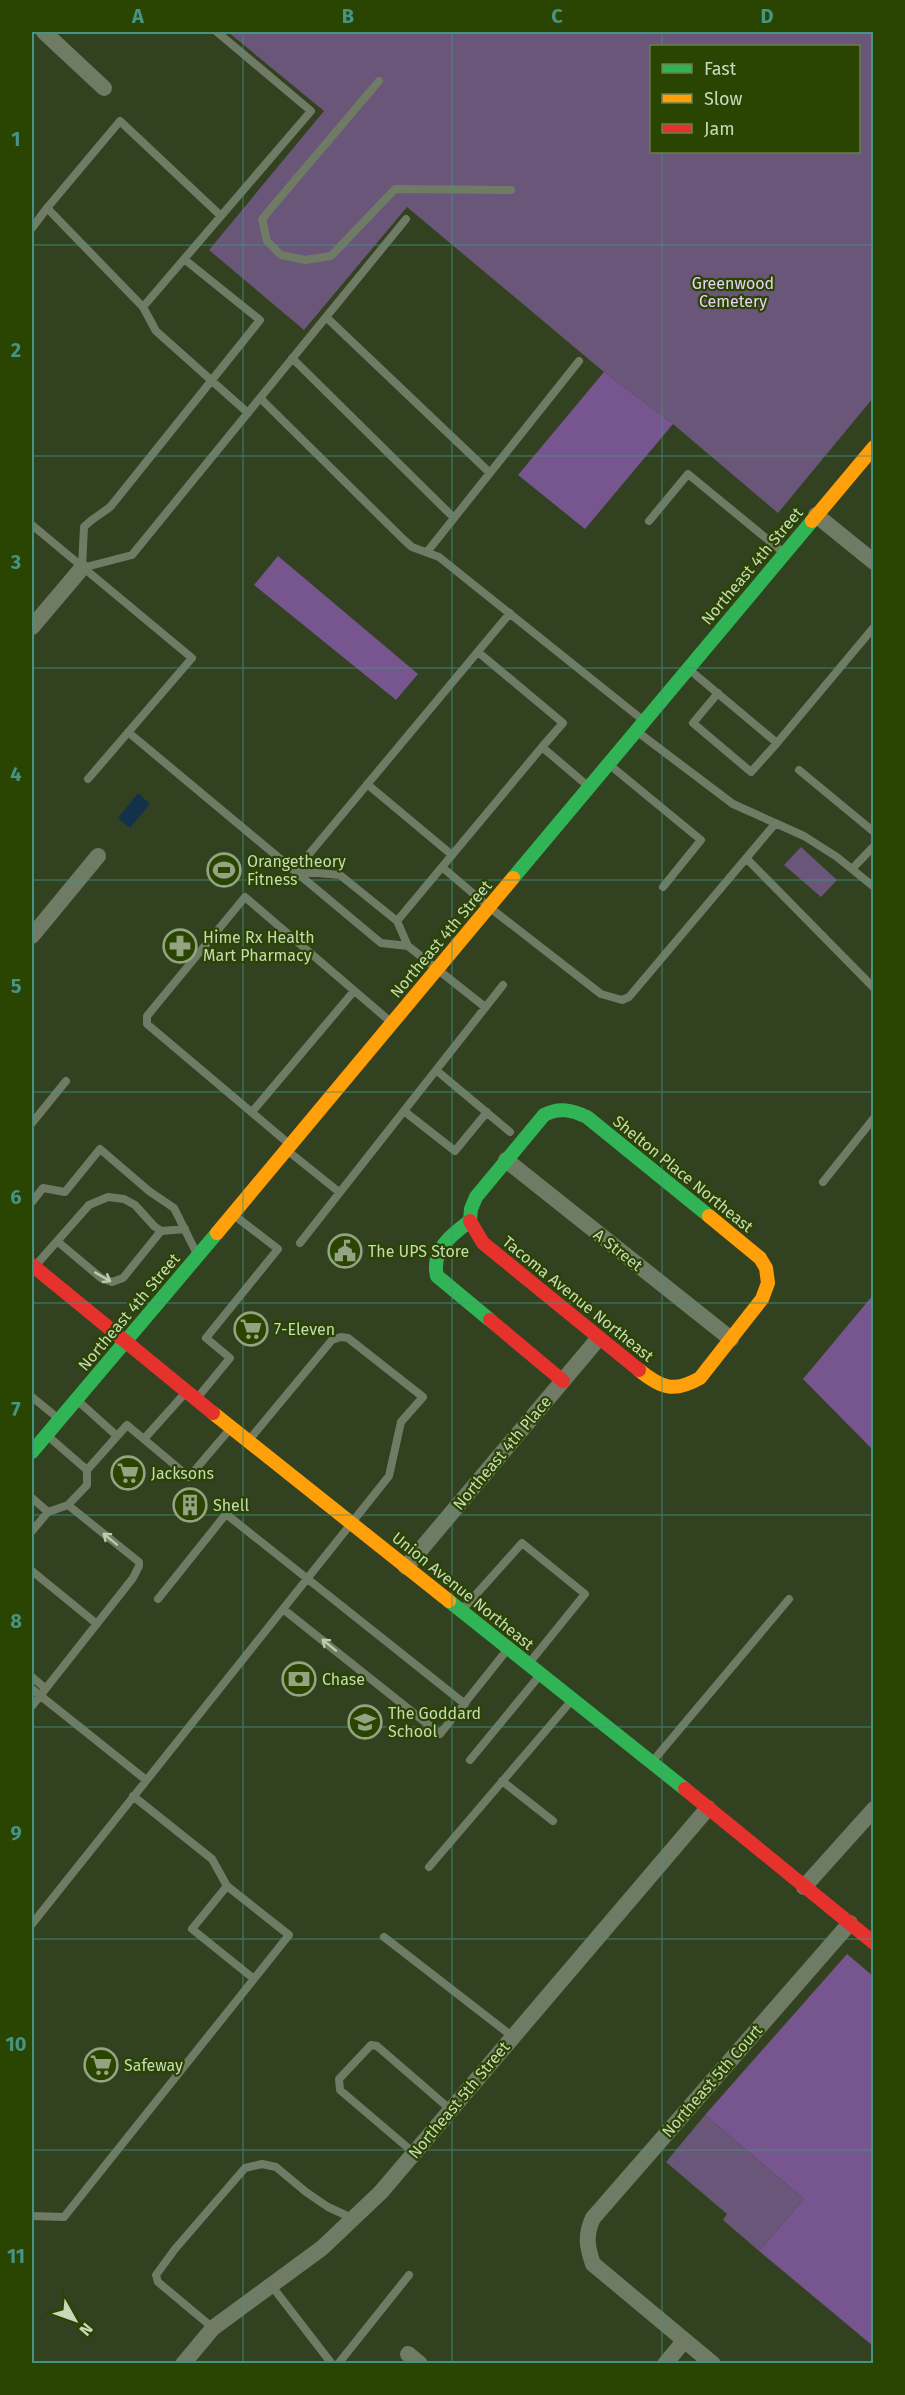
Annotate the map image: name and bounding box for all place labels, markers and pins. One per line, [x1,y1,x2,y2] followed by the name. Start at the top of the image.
[206,852,242,888] sports icon: Orangetheory Fitness
[247,852,346,889] place label: Orangetheory Fitness
[162,928,198,964] pharmacy icon: Hime Rx Health Mart Pharmacy
[203,928,315,965] place label: Hime Rx Health Mart Pharmacy
[327,1233,363,1269] public building icon: The UPS Store
[368,1242,469,1261] place label: The UPS Store
[233,1311,269,1347] supermarket icon: 7-Eleven
[274,1320,335,1339] place label: 7-Eleven
[110,1455,146,1491] supermarket icon: Jacksons
[151,1464,214,1483] place label: Jacksons
[172,1487,208,1523] building icon: Shell
[213,1496,250,1515] place label: Shell
[281,1661,317,1697] bank icon: Chase
[322,1670,365,1689] place label: Chase
[347,1704,383,1740] school or university icon: The Goddard School
[388,1704,481,1741] place label: The Goddard School
[83,2047,119,2083] supermarket icon: Safeway
[124,2056,183,2075] place label: Safeway

